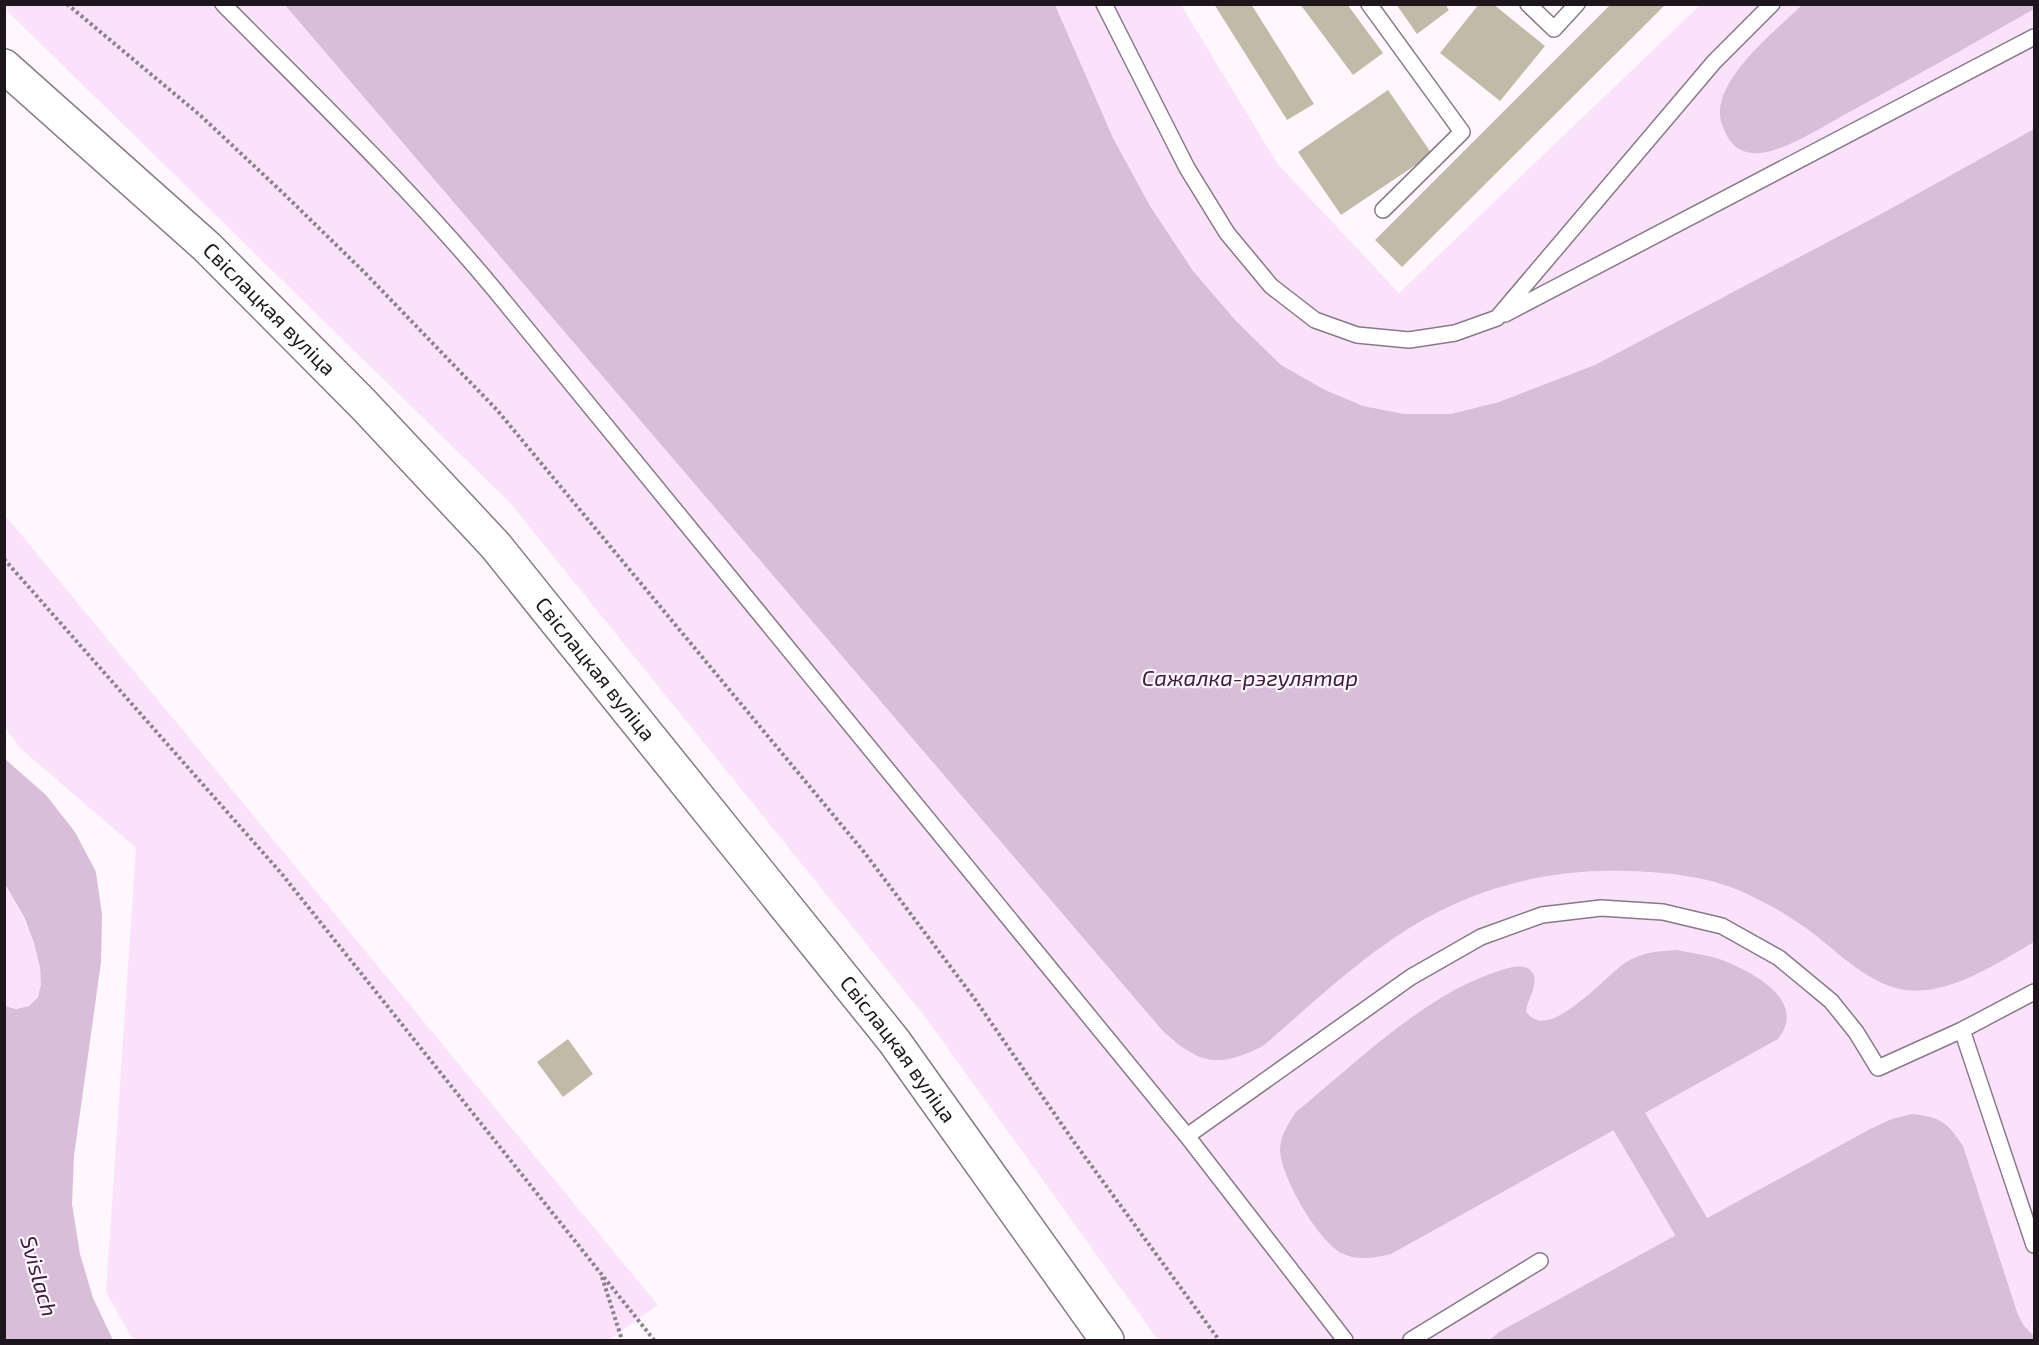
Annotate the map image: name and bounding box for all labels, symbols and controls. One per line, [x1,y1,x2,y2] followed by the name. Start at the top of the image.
[199,237,341,380] street label: Свіслацкая вуліца
[531,591,661,745] street label: Свіслацкая вуліца
[1142,664,1358,690] water label: Сажалка-рэгулятар
[836,970,962,1127] street label: Свіслацкая вуліца
[16,1232,64,1319] water label: Svislach

